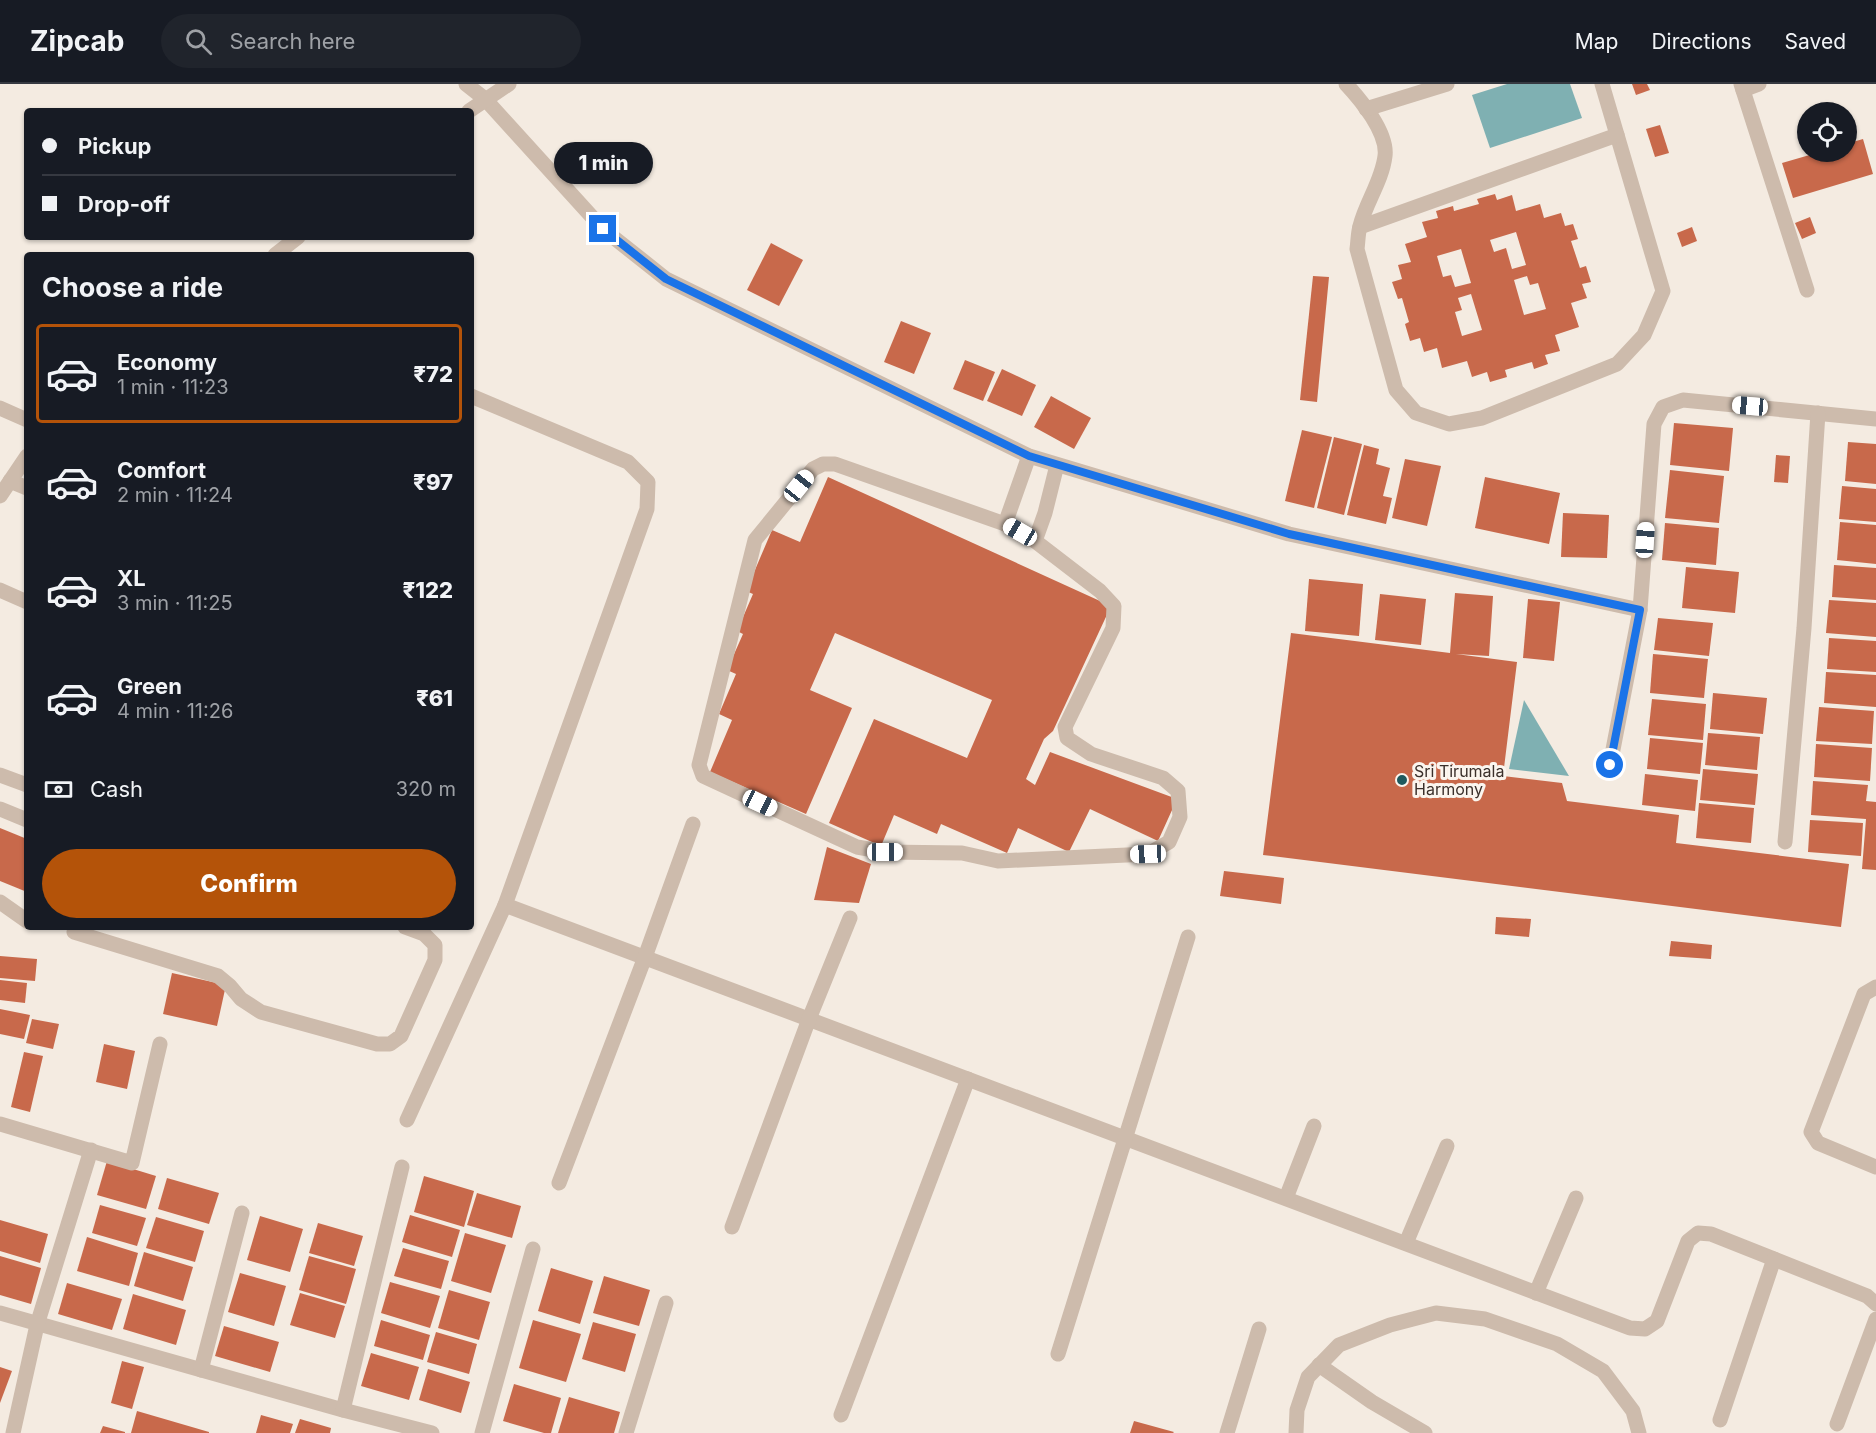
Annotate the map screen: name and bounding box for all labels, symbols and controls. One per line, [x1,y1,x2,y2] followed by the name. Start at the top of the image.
[161,14,581,68] search box
[30,24,125,58] text: Zipcab
[182,25,215,58] icon: search
[230,28,355,54] text: Search here
[1575,29,1618,54] text: Map
[1651,29,1752,54] text: Directions
[1785,29,1846,54] text: Saved
[1797,102,1857,162] map controls
[1797,102,1857,162] button: locate
[78,133,152,159] text: Pickup
[554,142,652,184] callout: 1 min
[578,151,629,175] text: 1 min
[78,191,170,217] text: Drop-off
[589,215,616,242] route end
[42,271,223,304] text: Choose a ride
[45,347,99,401] icon: car
[117,349,217,375] text: Economy
[413,361,453,387] text: ₹72
[117,375,229,399] text: 1 min · 11:23
[1731,395,1769,417] car
[45,455,99,509] icon: car
[117,457,206,483] text: Comfort
[781,466,817,506] car
[413,469,453,495] text: ₹97
[117,483,233,507] text: 2 min · 11:24
[1000,515,1040,549] car
[1635,521,1655,559] car
[45,563,99,617] icon: car
[117,565,146,591] text: XL
[402,577,453,603] text: ₹122
[117,591,233,615] text: 3 min · 11:25
[45,671,99,725] icon: car
[117,673,182,699] text: Green
[416,685,453,711] text: ₹61
[117,699,233,723] text: 4 min · 11:26
[1596,751,1623,778] route start
[1414,761,1504,799] place label: Sri Tirumala Harmony
[42,773,75,806] icon: cash
[1395,773,1409,787] marker: Sri Tirumala Harmony
[90,776,143,802] text: Cash
[396,777,456,801] text: 320 m
[740,787,780,819] car
[867,843,903,861] car
[1130,844,1166,864] car
[42,849,456,918] button: Confirm

